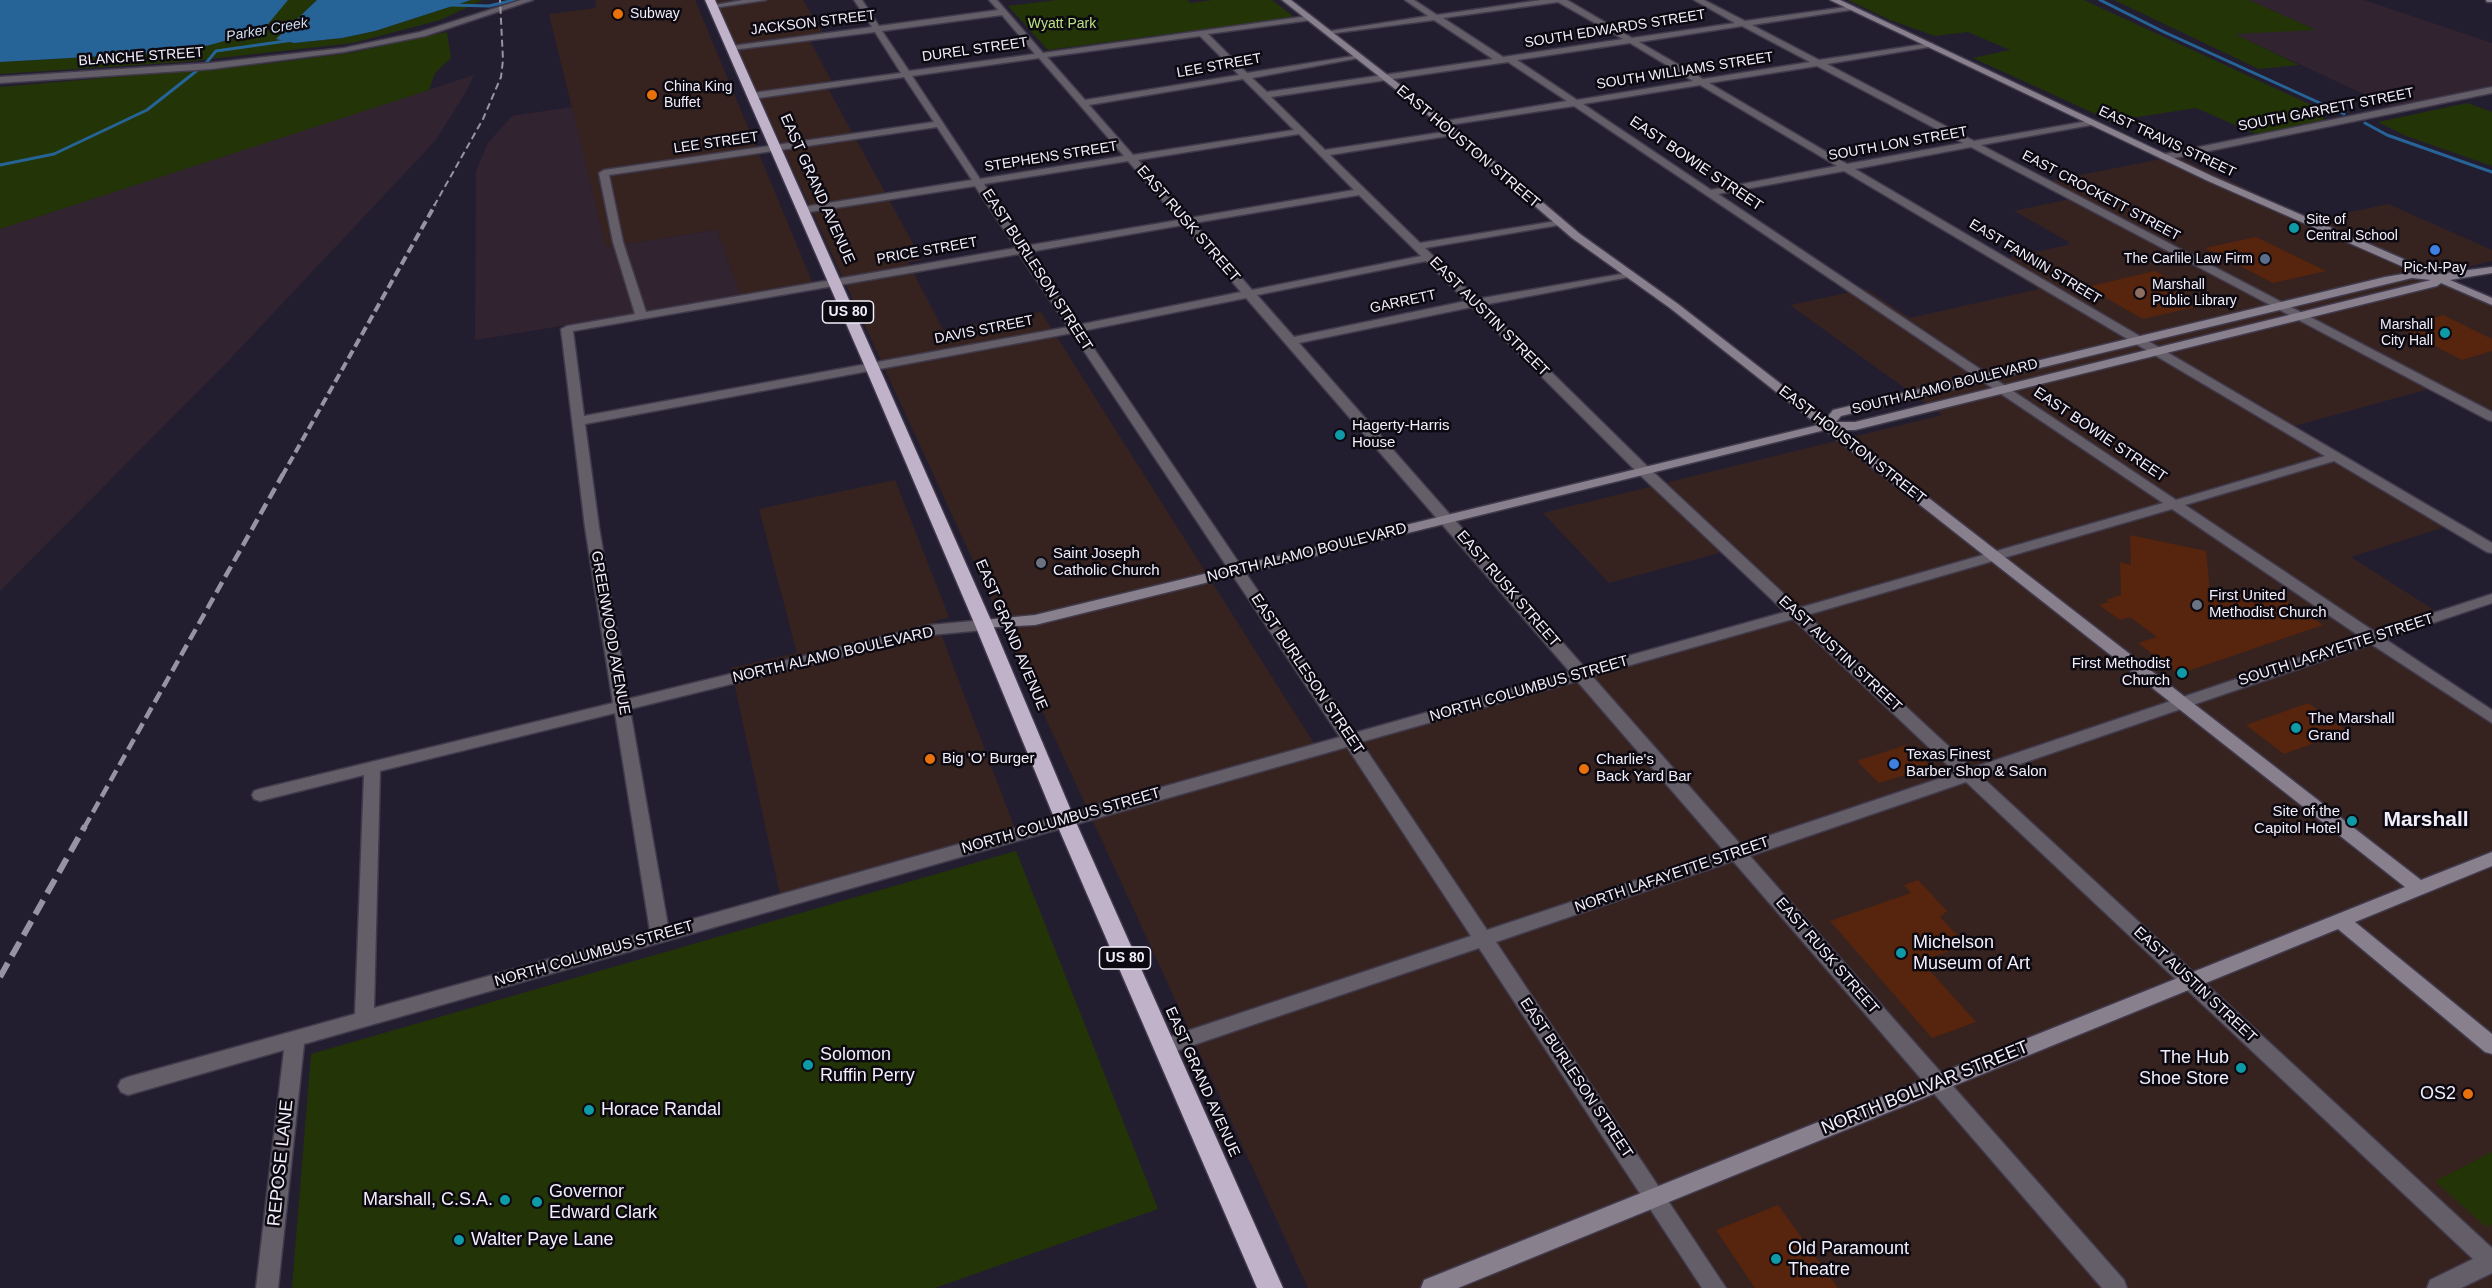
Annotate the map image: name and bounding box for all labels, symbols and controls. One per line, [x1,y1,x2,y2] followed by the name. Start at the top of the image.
[630,6,680,22] place label: Subway
[1523,6,1707,52] street label: SOUTH EDWARDS STREET
[611,7,625,21] marker: Subway
[750,7,876,39] street label: JACKSON STREET
[225,15,309,45] water label: Parker Creek
[1028,16,1096,32] park label: Wyatt Park
[921,34,1029,66] street label: DUREL STREET
[78,44,204,70] street label: BLANCHE STREET
[1595,49,1775,93] street label: SOUTH WILLIAMS STREET
[1175,50,1263,82] street label: LEE STREET
[664,79,732,112] place label: China King Buffet
[1393,82,1543,212] street label: EAST HOUSTON STREET
[2237,85,2415,135] street label: SOUTH GARRETT STREET
[645,88,659,102] marker: China King Buffet
[2096,103,2238,181] street label: EAST TRAVIS STREET
[776,111,858,267] street label: EAST GRAND AVENUE
[1626,113,1766,215] street label: EAST BOWIE STREET
[1827,124,1969,164] street label: SOUTH LON STREET
[672,129,760,157] street label: LEE STREET
[983,138,1119,176] street label: STEPHENS STREET
[2019,147,2183,245] street label: EAST CROCKETT STREET
[1133,162,1243,286] street label: EAST RUSK STREET
[978,186,1096,354] street label: EAST BURLESON STREET
[2306,212,2398,244] place label: Site of Central School
[1966,216,2104,308] street label: EAST FANNIN STREET
[2287,221,2301,235] marker: Site of Central School
[875,234,979,268] street label: PRICE STREET
[2428,243,2442,257] marker: Pic-N-Pay
[2124,251,2253,267] place label: The Carlile Law Firm
[2258,252,2272,266] marker: The Carlile Law Firm
[1425,253,1553,381] street label: EAST AUSTIN STREET
[2403,260,2467,276] place label: Pic-N-Pay
[2152,277,2237,310] place label: Marshall Public Library
[2133,286,2147,300] marker: Marshall Public Library
[1369,287,1437,317] street label: GARRETT
[822,301,874,323] road number: US 80
[933,312,1035,348] street label: DAVIS STREET
[2380,317,2433,350] place label: Marshall City Hall
[2438,326,2452,340] marker: Marshall City Hall
[1850,356,2040,418] street label: SOUTH ALAMO BOULEVARD
[1775,382,1929,508] street label: EAST HOUSTON STREET
[2030,384,2170,486] street label: EAST BOWIE STREET
[1352,417,1450,452] place label: Hagerty-Harris House
[1333,428,1347,442] marker: Hagerty-Harris House
[1205,519,1409,587] street label: NORTH ALAMO BOULEVARD
[1453,527,1563,651] street label: EAST RUSK STREET
[1053,545,1160,580] place label: Saint Joseph Catholic Church
[587,549,633,717] street label: GREENWOOD AVENUE
[1034,556,1048,570] marker: Saint Joseph Catholic Church
[971,557,1051,713] street label: EAST GRAND AVENUE
[2209,587,2327,622] place label: First United Methodist Church
[1247,591,1367,757] street label: EAST BURLESON STREET
[1775,592,1905,716] street label: EAST AUSTIN STREET
[2190,598,2204,612] marker: First United Methodist Church
[2236,610,2436,690] street label: SOUTH LAFAYETTE STREET
[731,623,935,687] street label: NORTH ALAMO BOULEVARD
[1428,652,1630,726] street label: NORTH COLUMBUS STREET
[2072,655,2170,690] place label: First Methodist Church
[2175,666,2189,680] marker: First Methodist Church
[2308,710,2395,745] place label: The Marshall Grand
[2289,721,2303,735] marker: The Marshall Grand
[1906,746,2047,781] place label: Texas Finest Barber Shop & Salon
[942,750,1034,768] place label: Big 'O' Burger
[1596,751,1692,786] place label: Charlie's Back Yard Bar
[923,752,937,766] marker: Big 'O' Burger
[1887,757,1901,771] marker: Texas Finest Barber Shop & Salon
[1577,762,1591,776] marker: Charlie's Back Yard Bar
[960,784,1162,858] street label: NORTH COLUMBUS STREET
[2254,803,2340,838] place label: Site of the Capitol Hotel
[2383,807,2469,833] district label: Marshall
[2345,814,2359,828] marker: Site of the Capitol Hotel
[1572,833,1772,917] street label: NORTH LAFAYETTE STREET
[1772,894,1882,1018] street label: EAST RUSK STREET
[493,917,695,991] street label: NORTH COLUMBUS STREET
[2130,923,2260,1047] street label: EAST AUSTIN STREET
[1913,932,2030,974] place label: Michelson Museum of Art
[1894,946,1908,960] marker: Michelson Museum of Art
[1100,947,1150,969] road number: US 80
[1516,995,1636,1161] street label: EAST BURLESON STREET
[1161,1004,1243,1160] street label: EAST GRAND AVENUE
[1818,1037,2032,1139] street label: NORTH BOLIVAR STREET
[820,1044,915,1086] place label: Solomon Ruffin Perry
[2139,1047,2229,1090] place label: The Hub Shoe Store
[801,1058,815,1072] marker: Solomon Ruffin Perry
[2234,1061,2248,1075] marker: The Hub Shoe Store
[2420,1083,2456,1105] place label: OS2
[2461,1087,2475,1101] marker: OS2
[264,1099,298,1227] street label: REPOSE LANE
[601,1099,721,1121] place label: Horace Randal
[582,1103,596,1117] marker: Horace Randal
[549,1181,657,1224] place label: Governor Edward Clark
[363,1189,493,1211] place label: Marshall, C.S.A.
[498,1193,512,1207] marker: Marshall, C.S.A.
[530,1195,544,1209] marker: Governor Edward Clark
[471,1229,613,1251] place label: Walter Paye Lane
[452,1233,466,1247] marker: Walter Paye Lane
[1788,1238,1909,1280] place label: Old Paramount Theatre
[1769,1252,1783,1266] marker: Old Paramount Theatre

